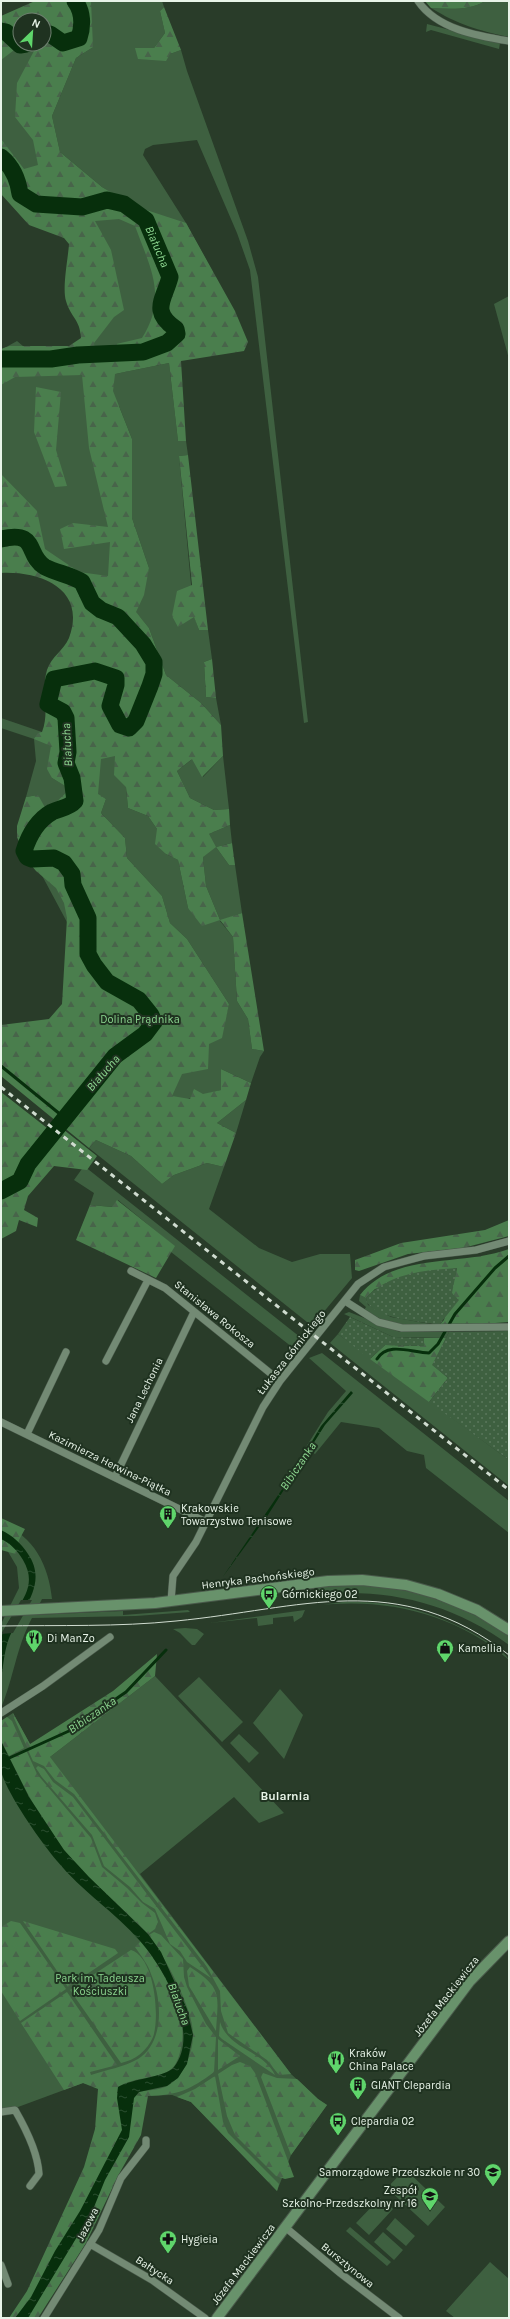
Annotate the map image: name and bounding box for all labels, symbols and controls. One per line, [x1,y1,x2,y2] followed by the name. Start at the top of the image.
[12,12,52,52] north arrow
[30,16,42,31] text: N
[142,224,172,269] water label: Białucha
[59,723,75,767] water label: Białucha
[100,1013,180,1026] park label: Dolina Prądnika
[83,1052,123,1094] water label: Białucha
[172,1278,258,1351] street label: Stanisława Rokosza
[254,1307,328,1397] street label: Łukasza Górnickiego
[123,1356,166,1425] street label: Jana Lechonia
[46,1428,173,1499] street label: Kazimierza Herwina-Piątka
[277,1439,319,1493] water label: Bibiczanka
[181,1502,293,1528] place label: Krakowskie Towarzystwo Tenisowe
[158,1504,178,1529] building icon: Krakowskie Towarzystwo Tenisowe
[201,1565,315,1592] street label: Henryka Pachońskiego
[259,1584,279,1609] bus stop icon: Górnickiego 02
[282,1588,358,1601] place label: Górnickiego 02
[24,1628,44,1653] restaurant icon: Di ManZo
[47,1632,95,1645] place label: Di ManZo
[435,1638,455,1663] shop icon: Kamellia
[458,1642,502,1655] place label: Kamellia
[65,1694,119,1736] water label: Bibiczanka
[260,1789,310,1803] district label: Bularnia
[411,1954,482,2039] street label: Józefa Mackiewicza
[55,1972,145,1998] park label: Park im. Tadeusza Kościuszki
[165,1981,193,2027] water label: Białucha
[349,2047,414,2073] place label: Kraków China Palace
[326,2049,346,2074] restaurant icon: Kraków China Palace
[348,2075,368,2100] building icon: GIANT Clepardia
[371,2079,451,2092] place label: GIANT Clepardia
[328,2111,348,2136] bus stop icon: Clepardia 02
[351,2115,414,2128] place label: Clepardia 02
[483,2162,503,2187] school or university icon: Samorządowe Przedszkole nr 30
[319,2166,480,2179] place label: Samorządowe Przedszkole nr 30
[282,2184,418,2210] place label: Zespół Szkolno-Przedszkolny nr 16
[420,2186,440,2211] school or university icon: Zespół Szkolno-Przedszkolny nr 16
[74,2205,101,2243] street label: Jazowa
[209,2221,278,2307] street label: Józefa Mackiewicza
[158,2229,178,2254] pharmacy icon: Hygieia
[181,2233,218,2246] place label: Hygieia
[319,2240,377,2291] street label: Bursztynowa
[133,2253,176,2288] street label: Bałtycka

